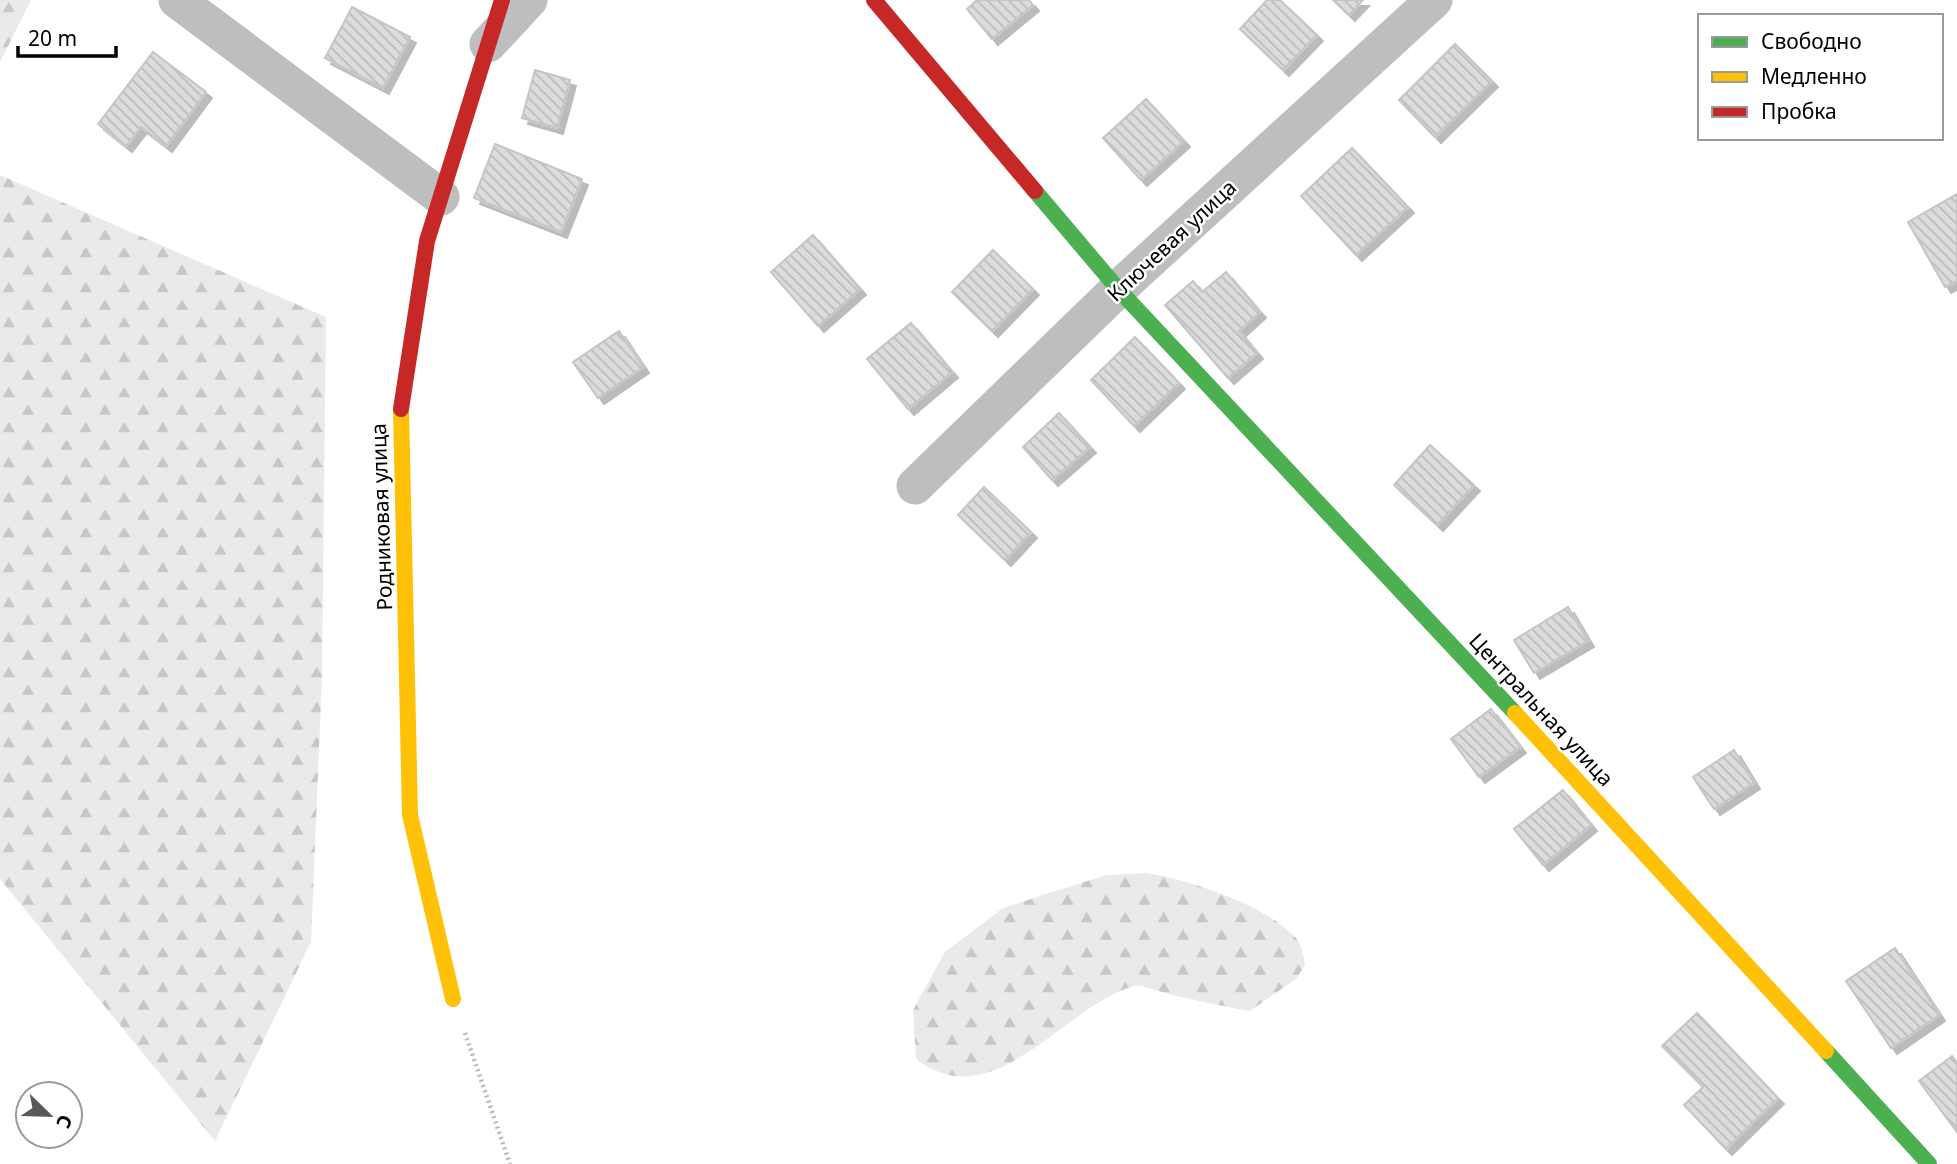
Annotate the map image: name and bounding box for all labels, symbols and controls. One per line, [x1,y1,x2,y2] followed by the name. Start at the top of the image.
[18,14,116,58] scale bar
[1698,14,1943,140] legend
[28,24,77,52] text: 20 m
[1761,27,1862,55] text: Свободно
[1761,62,1867,90] text: Медленно
[1761,97,1837,125] text: Пробка
[1101,173,1242,307] street label: Ключевая улица
[364,423,398,611] street label: Родниковая улица
[1463,627,1620,792] street label: Центральная улица
[14,1080,84,1150] north arrow
[50,1111,79,1132] text: С

